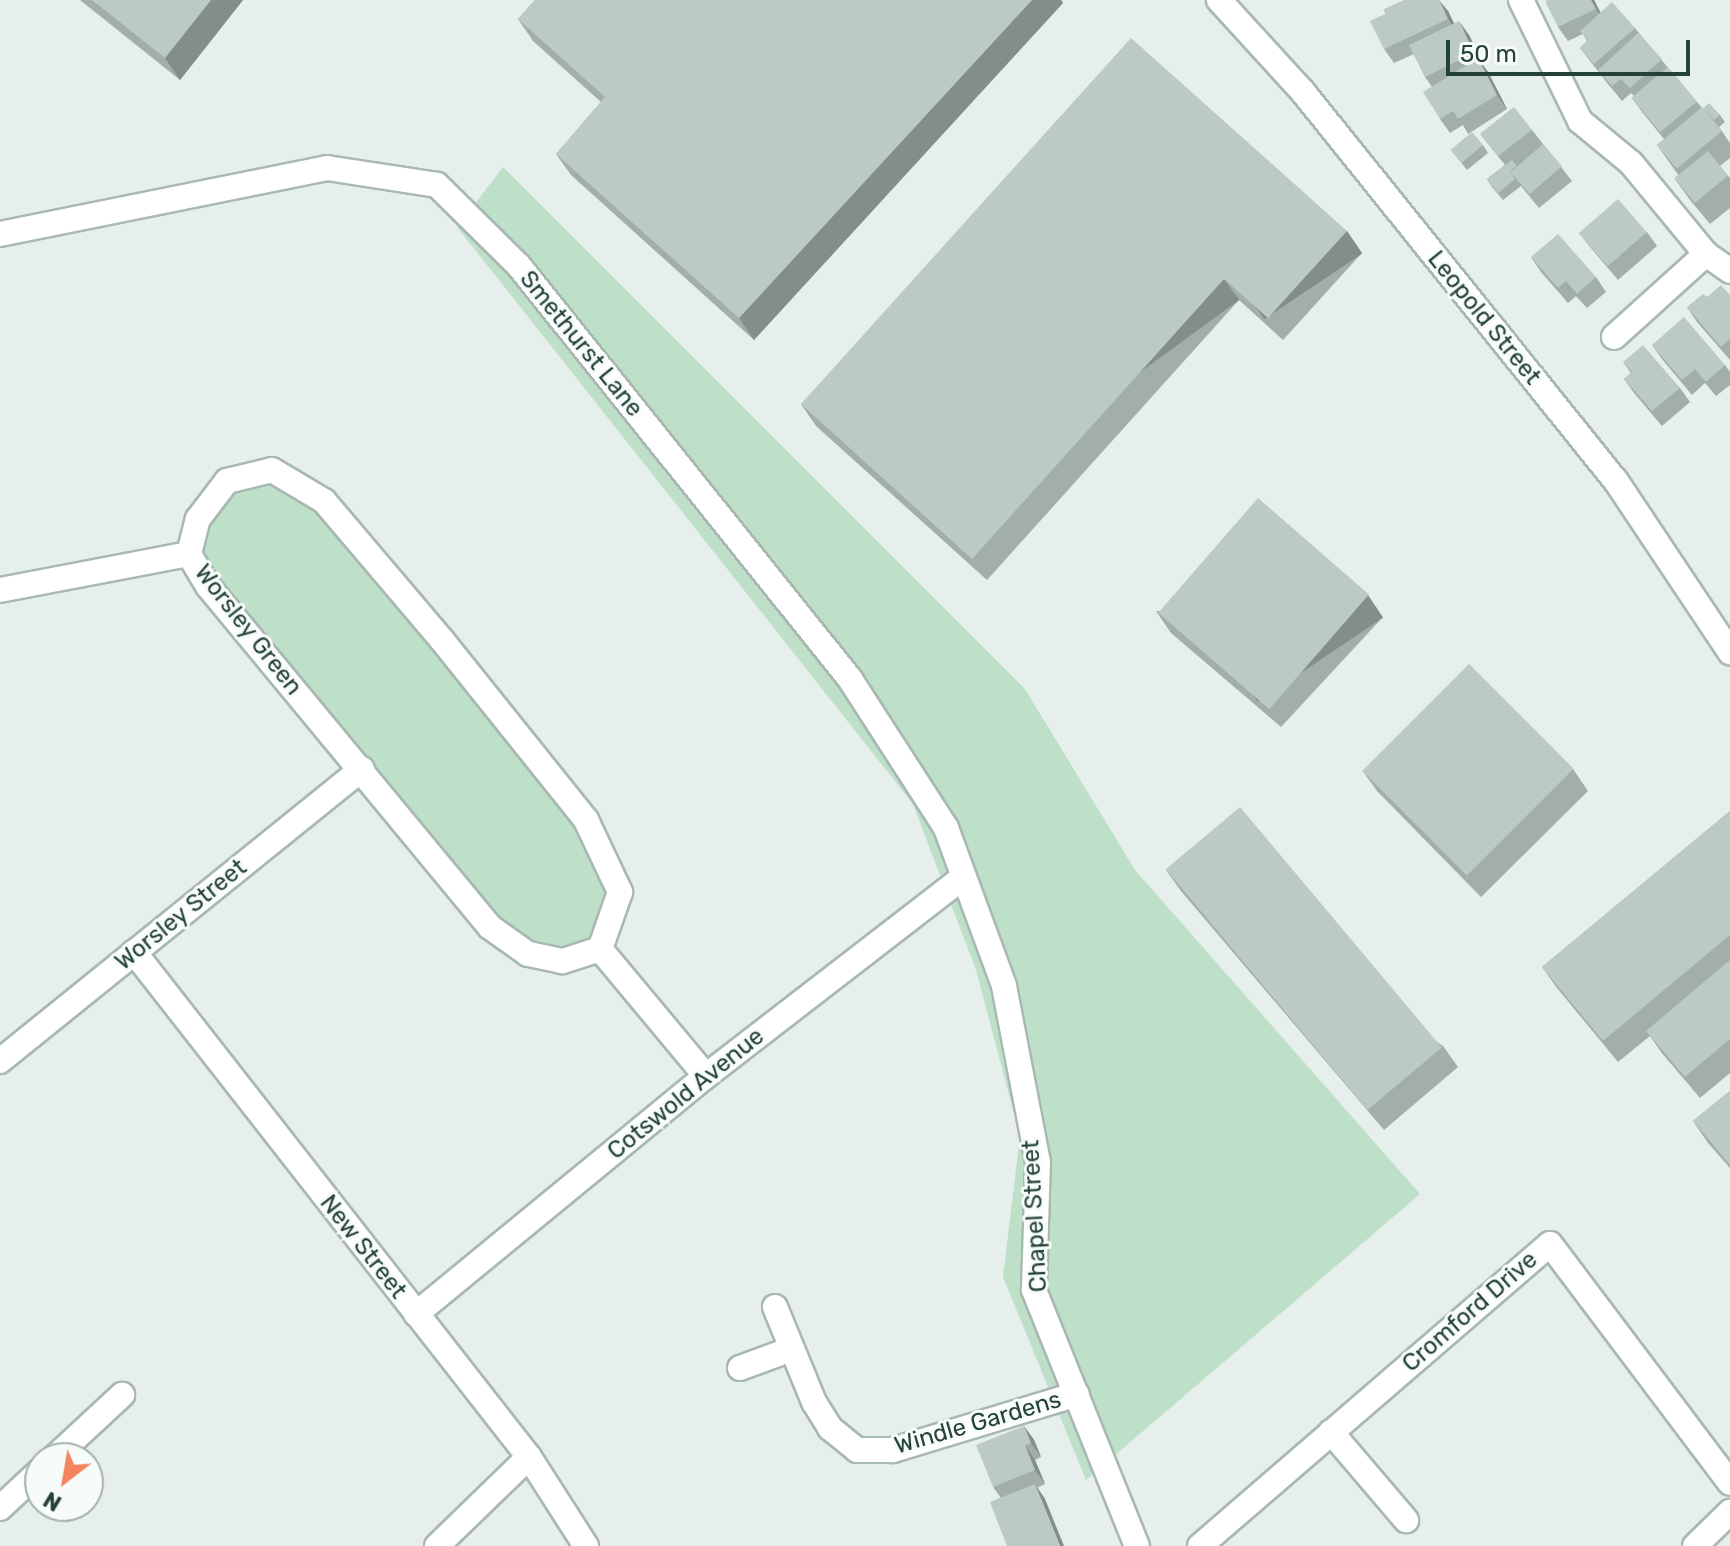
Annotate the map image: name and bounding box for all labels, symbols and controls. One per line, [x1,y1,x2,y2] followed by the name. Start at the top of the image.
[1450,24,1694,74] scale bar
[1460,40,1517,68] text: 50 m
[1421,245,1547,391] street label: Leopold Street
[513,265,649,423] street label: Smethurst Lane
[188,559,308,701] street label: Worsley Green
[109,853,253,977] street label: Worsley Street
[602,1022,770,1166] street label: Cotswold Avenue
[1017,1139,1053,1293] street label: Chapel Street
[313,1189,413,1305] street label: New Street
[1397,1246,1543,1378] street label: Cromford Drive
[891,1385,1065,1461] street label: Windle Gardens
[24,1442,104,1522] north arrow
[39,1486,66,1517] text: N

